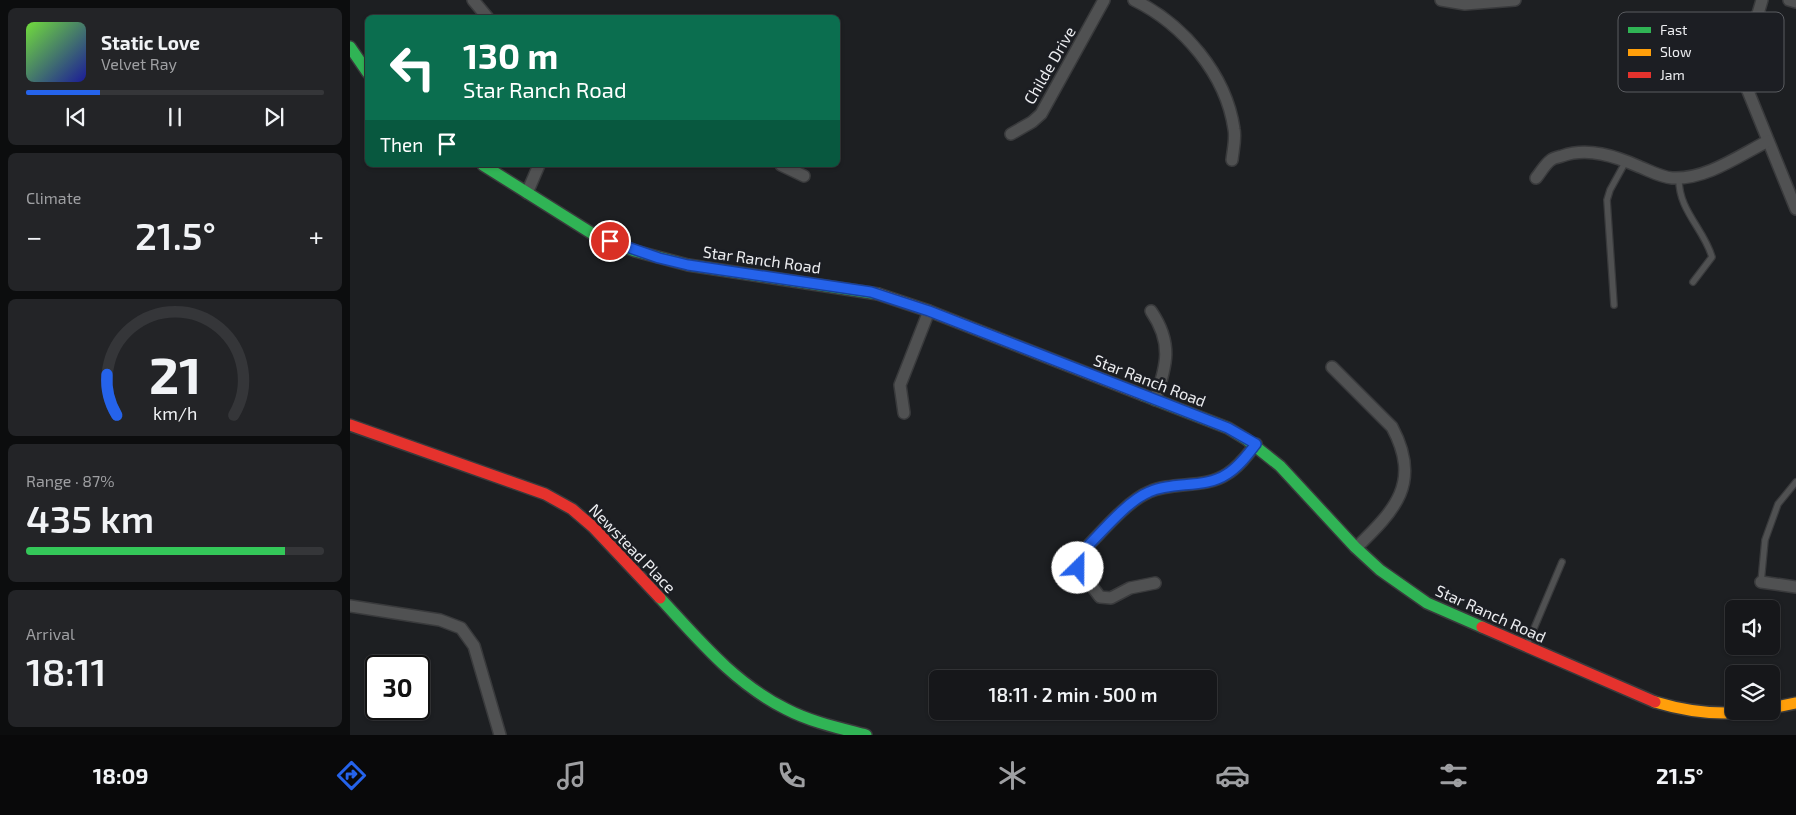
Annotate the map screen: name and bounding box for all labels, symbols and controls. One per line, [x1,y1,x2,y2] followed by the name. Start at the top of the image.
[1618,12,1784,92] legend
[1660,21,1687,38] text: Fast
[1019,23,1079,107] street label: Childe Drive
[101,31,200,54] text: Static Love
[463,34,558,76] text: 130 m
[380,35,445,100] icon: left
[1660,43,1692,60] text: Slow
[101,54,177,73] text: Velvet Ray
[1660,66,1685,83] text: Jam
[463,76,627,102] text: Star Ranch Road
[62,103,90,131] icon: previous
[161,103,189,131] icon: pause
[260,103,288,131] icon: next
[433,130,461,158] icon: arrive
[380,133,423,156] text: Then
[26,188,81,207] text: Climate
[135,212,216,258] text: 21.5°
[26,219,42,253] text: −
[309,219,324,253] text: +
[589,220,631,262] pin
[596,227,624,255] icon: arrive
[702,241,822,277] street label: Star Ranch Road
[149,342,201,404] text: 21
[1091,350,1209,410] street label: Star Ranch Road
[153,402,197,424] text: km/h
[26,471,115,490] text: Range · 87%
[26,495,154,541] text: 435 km
[586,499,680,597] street label: Newstead Place
[1051,541,1103,593] position arrow
[1433,580,1549,646] street label: Star Ranch Road
[1725,600,1780,720] map controls
[1725,600,1780,655] button: sound
[26,624,75,643] text: Arrival
[26,648,106,694] text: 18:11
[365,655,430,720] speed limit sign: 30
[1725,665,1780,720] button: layers
[989,683,1157,706] text: 18:11 · 2 min · 500 m
[334,758,369,793] icon: directions
[554,758,589,793] icon: music
[774,758,809,793] icon: phone
[995,758,1030,793] icon: climate
[1215,758,1250,793] icon: car
[1436,758,1471,793] icon: filters
[93,762,148,788] text: 18:09
[1656,762,1703,788] text: 21.5°

